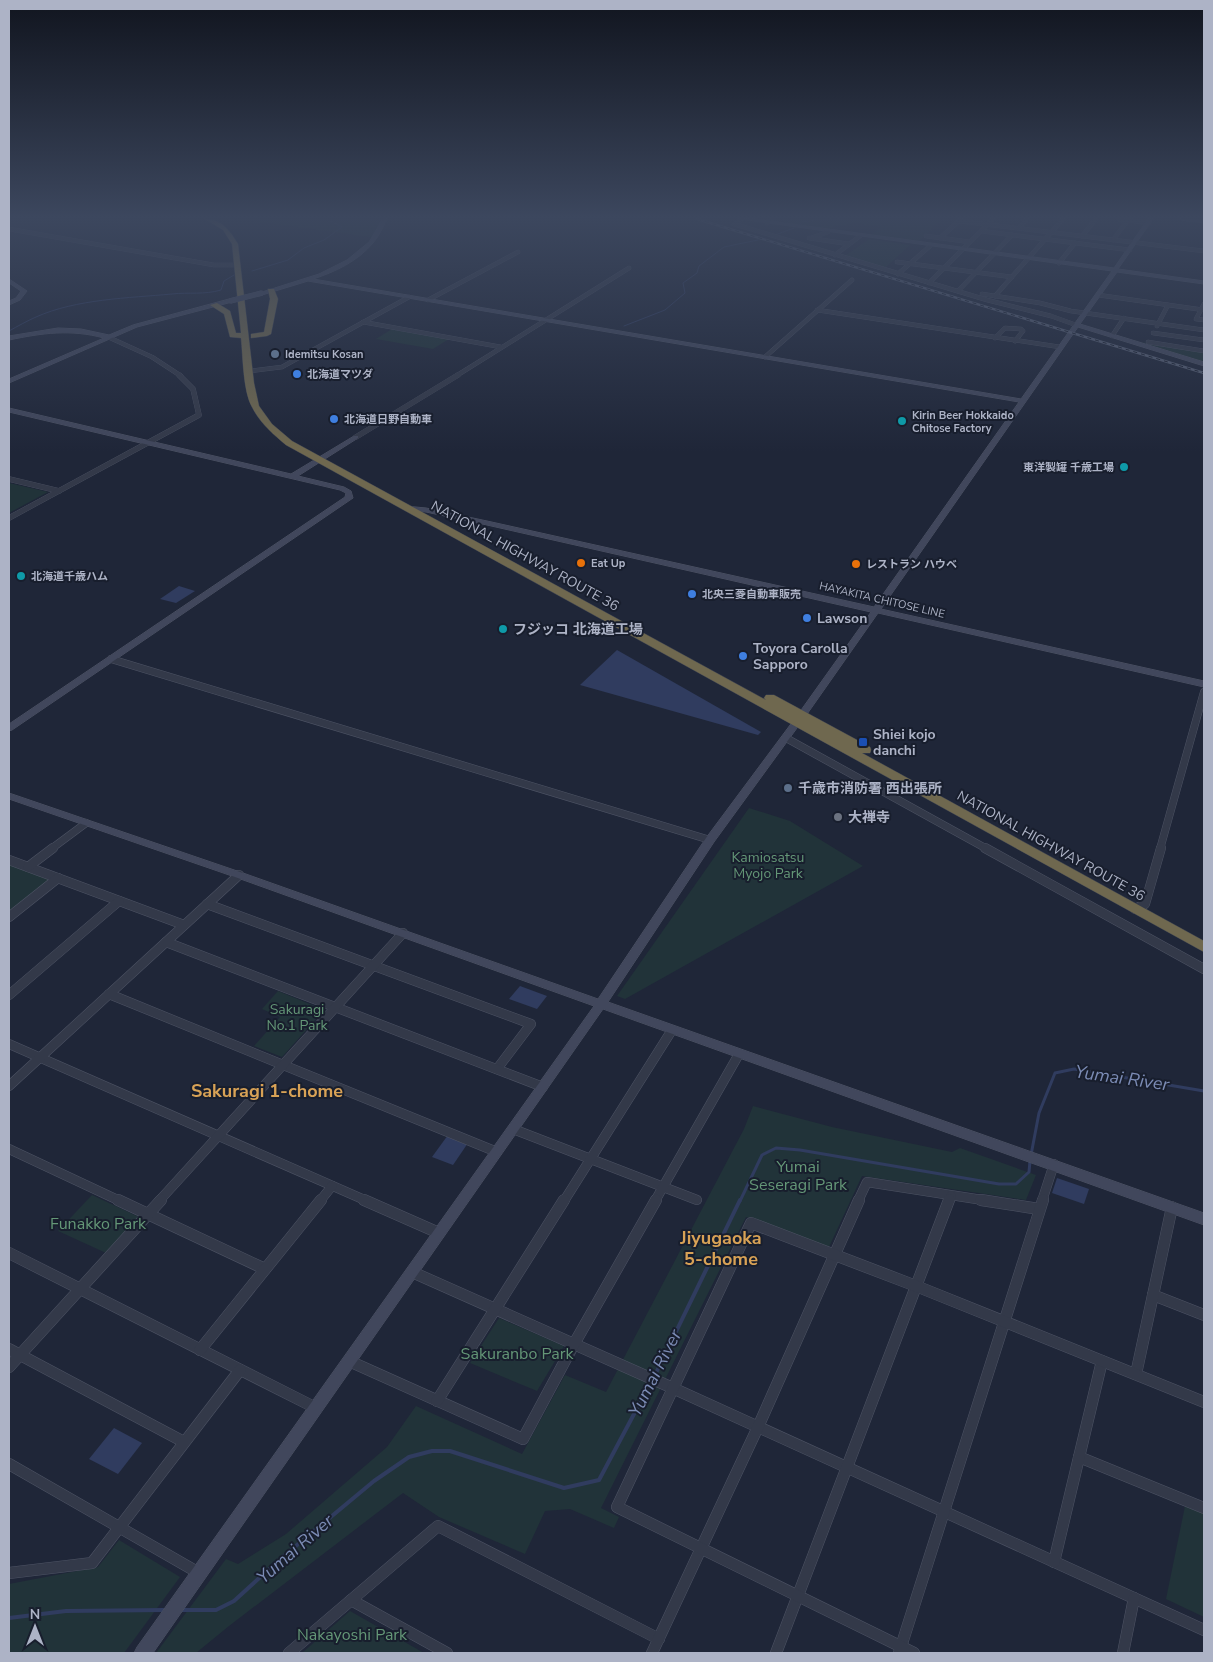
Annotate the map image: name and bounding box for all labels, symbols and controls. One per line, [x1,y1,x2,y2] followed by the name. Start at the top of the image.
[285,347,363,362] place label: Idemitsu Kosan
[269,348,281,360] marker: Idemitsu Kosan
[307,367,373,382] place label: 北海道マツダ
[291,368,303,380] marker: 北海道マツダ
[912,408,1014,436] place label: Kirin Beer Hokkaido Chitose Factory
[344,412,432,427] place label: 北海道日野自動車
[328,413,340,425] marker: 北海道日野自動車
[896,415,908,427] marker: Kirin Beer Hokkaido Chitose Factory
[1023,460,1114,475] place label: 東洋製罐 千歳工場
[1118,461,1130,473] marker: 東洋製罐 千歳工場
[428,496,622,616] street label: NATIONAL HIGHWAY ROUTE 36
[591,556,626,571] place label: Eat Up
[575,557,587,569] marker: Eat Up
[866,557,957,572] place label: レストラン ハウベ
[850,558,862,570] marker: レストラン ハウベ
[31,569,108,584] place label: 北海道千歳ハム
[15,570,27,582] marker: 北海道千歳ハム
[818,578,946,622] street label: HAYAKITA CHITOSE LINE
[702,587,801,602] place label: 北央三菱自動車販売
[686,588,698,600] marker: 北央三菱自動車販売
[817,609,867,628] place label: Lawson
[801,612,813,624] marker: Lawson
[513,620,643,639] place label: フジッコ 北海道工場
[497,623,509,635] marker: フジッコ 北海道工場
[753,639,848,674] place label: Toyora Carolla Sapporo
[737,650,749,662] marker: Toyora Carolla Sapporo
[873,725,936,760] place label: Shiei kojo danchi
[857,736,869,748] marker: Shiei kojo danchi
[798,779,942,798] place label: 千歳市消防署 西出張所
[782,782,794,794] marker: 千歳市消防署 西出張所
[954,786,1148,906] street label: NATIONAL HIGHWAY ROUTE 36
[848,808,890,827] place label: 大禅寺
[832,811,844,823] marker: 大禅寺
[732,848,804,883] park label: Kamiosatsu Myojo Park
[267,1000,328,1035] park label: Sakuragi No.1 Park
[1073,1060,1171,1097] water label: Yumai River
[191,1079,343,1103] district label: Sakuragi 1-chome
[749,1156,848,1196] park label: Yumai Seseragi Park
[50,1213,147,1235] park label: Funakko Park
[679,1226,762,1271] district label: Jiyugaoka 5-chome
[623,1325,687,1421] water label: Yumai River
[461,1343,574,1365] park label: Sakuranbo Park
[251,1509,339,1589] water label: Yumai River
[10,1602,60,1652] north arrow
[30,1605,40,1624] text: N
[297,1624,408,1646] park label: Nakayoshi Park

